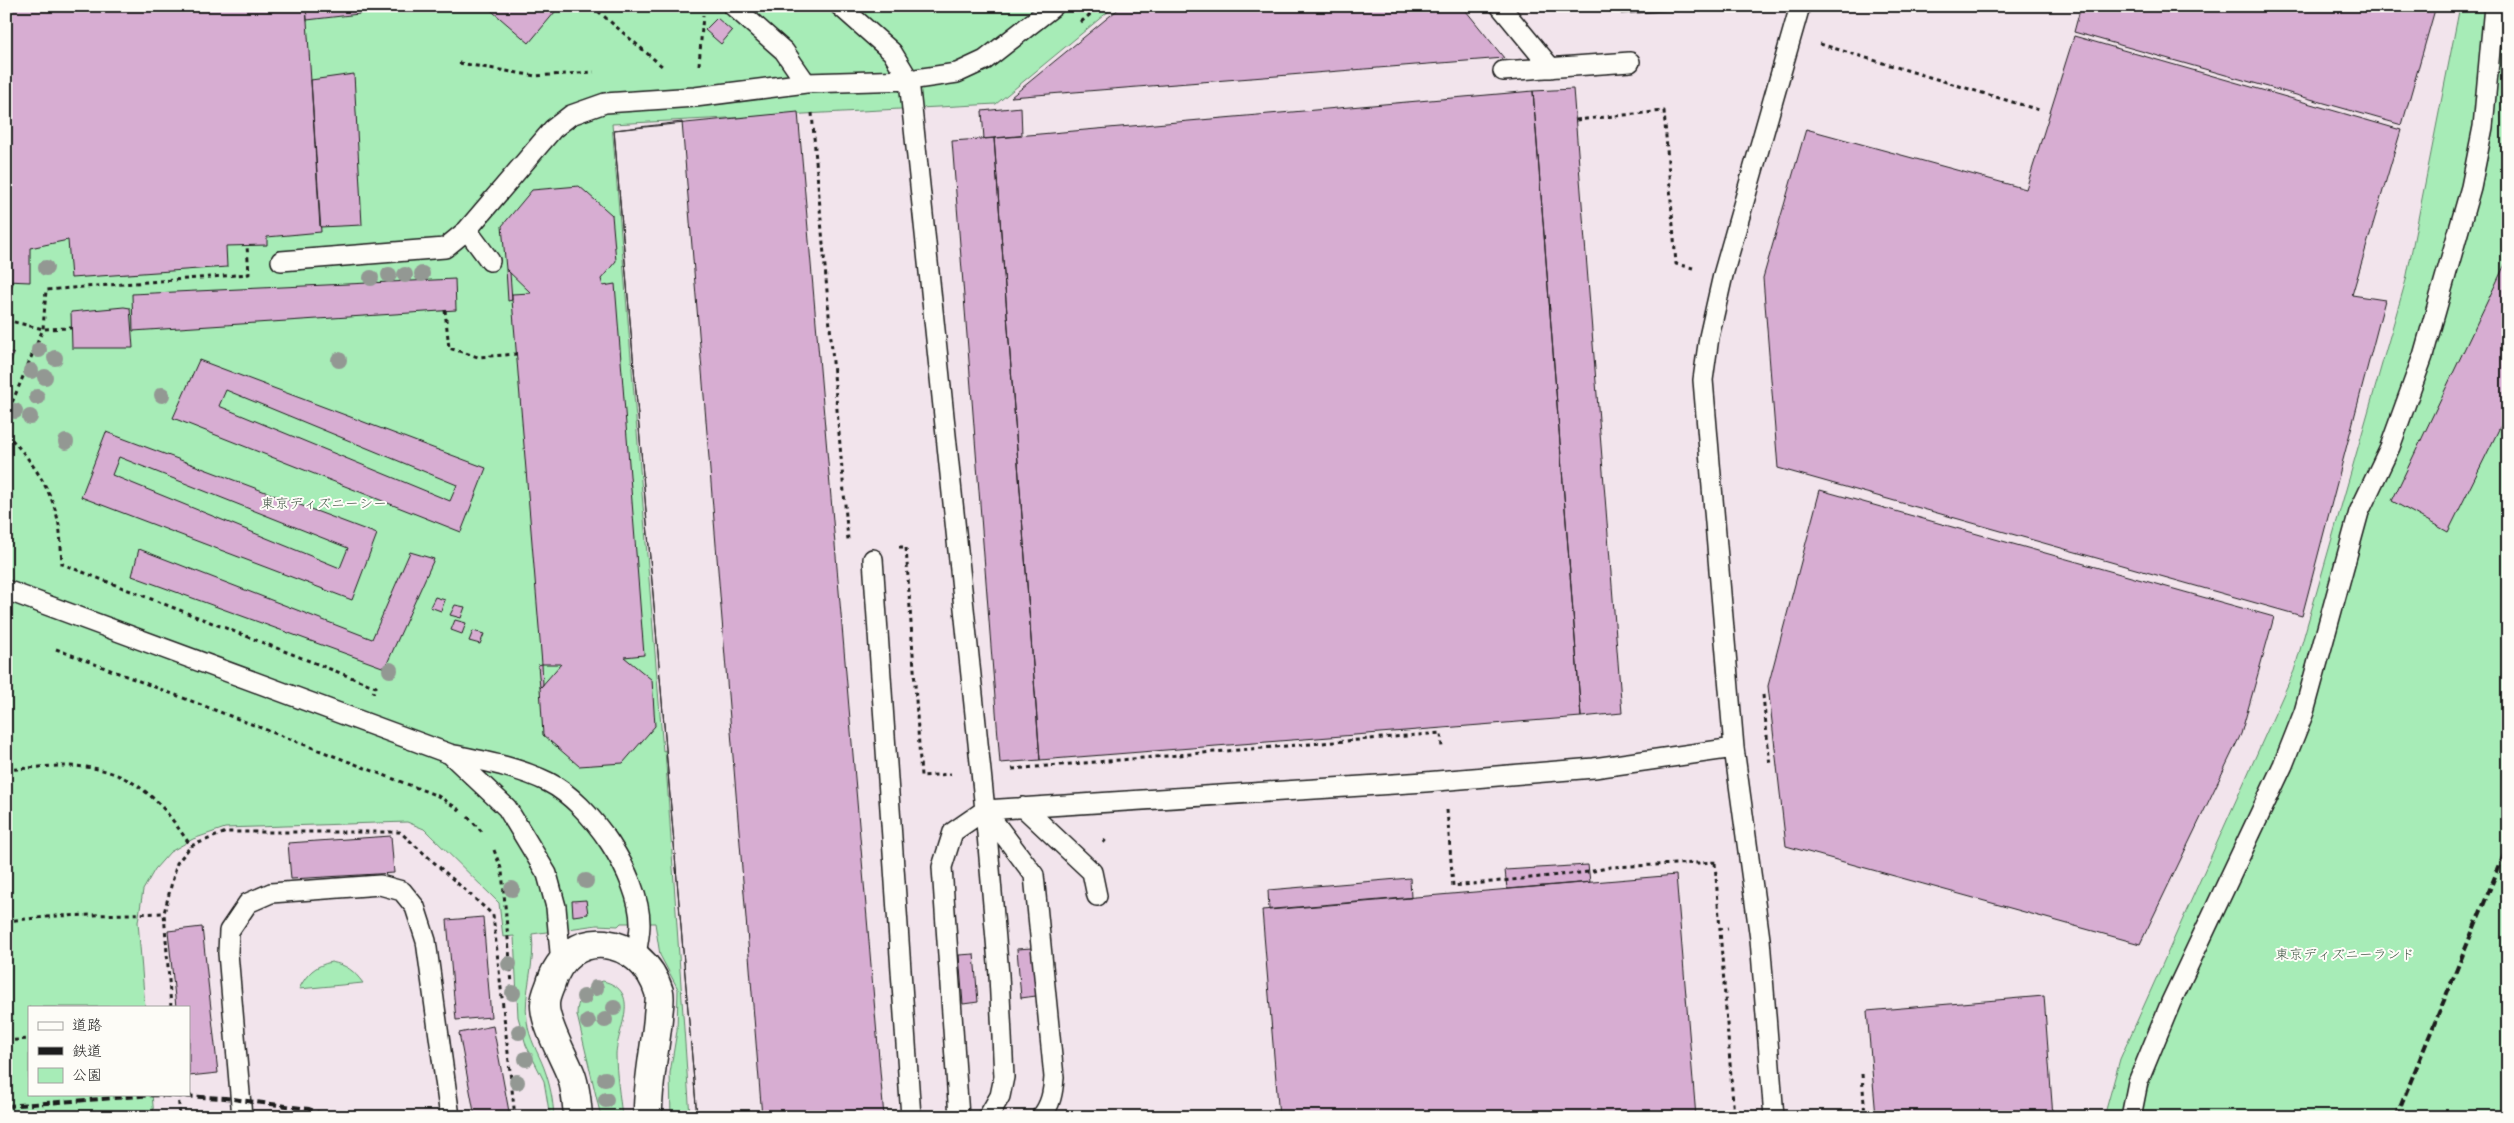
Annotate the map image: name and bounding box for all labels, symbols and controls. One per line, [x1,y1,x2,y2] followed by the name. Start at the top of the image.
[261,495,387,512] park label: 東京ディズニーシー
[2275,946,2415,963] park label: 東京ディズニーランド
[28,1006,190,1096] legend
[72,1016,102,1035] text: 道路
[72,1042,102,1061] text: 鉄道
[72,1066,102,1085] text: 公園

